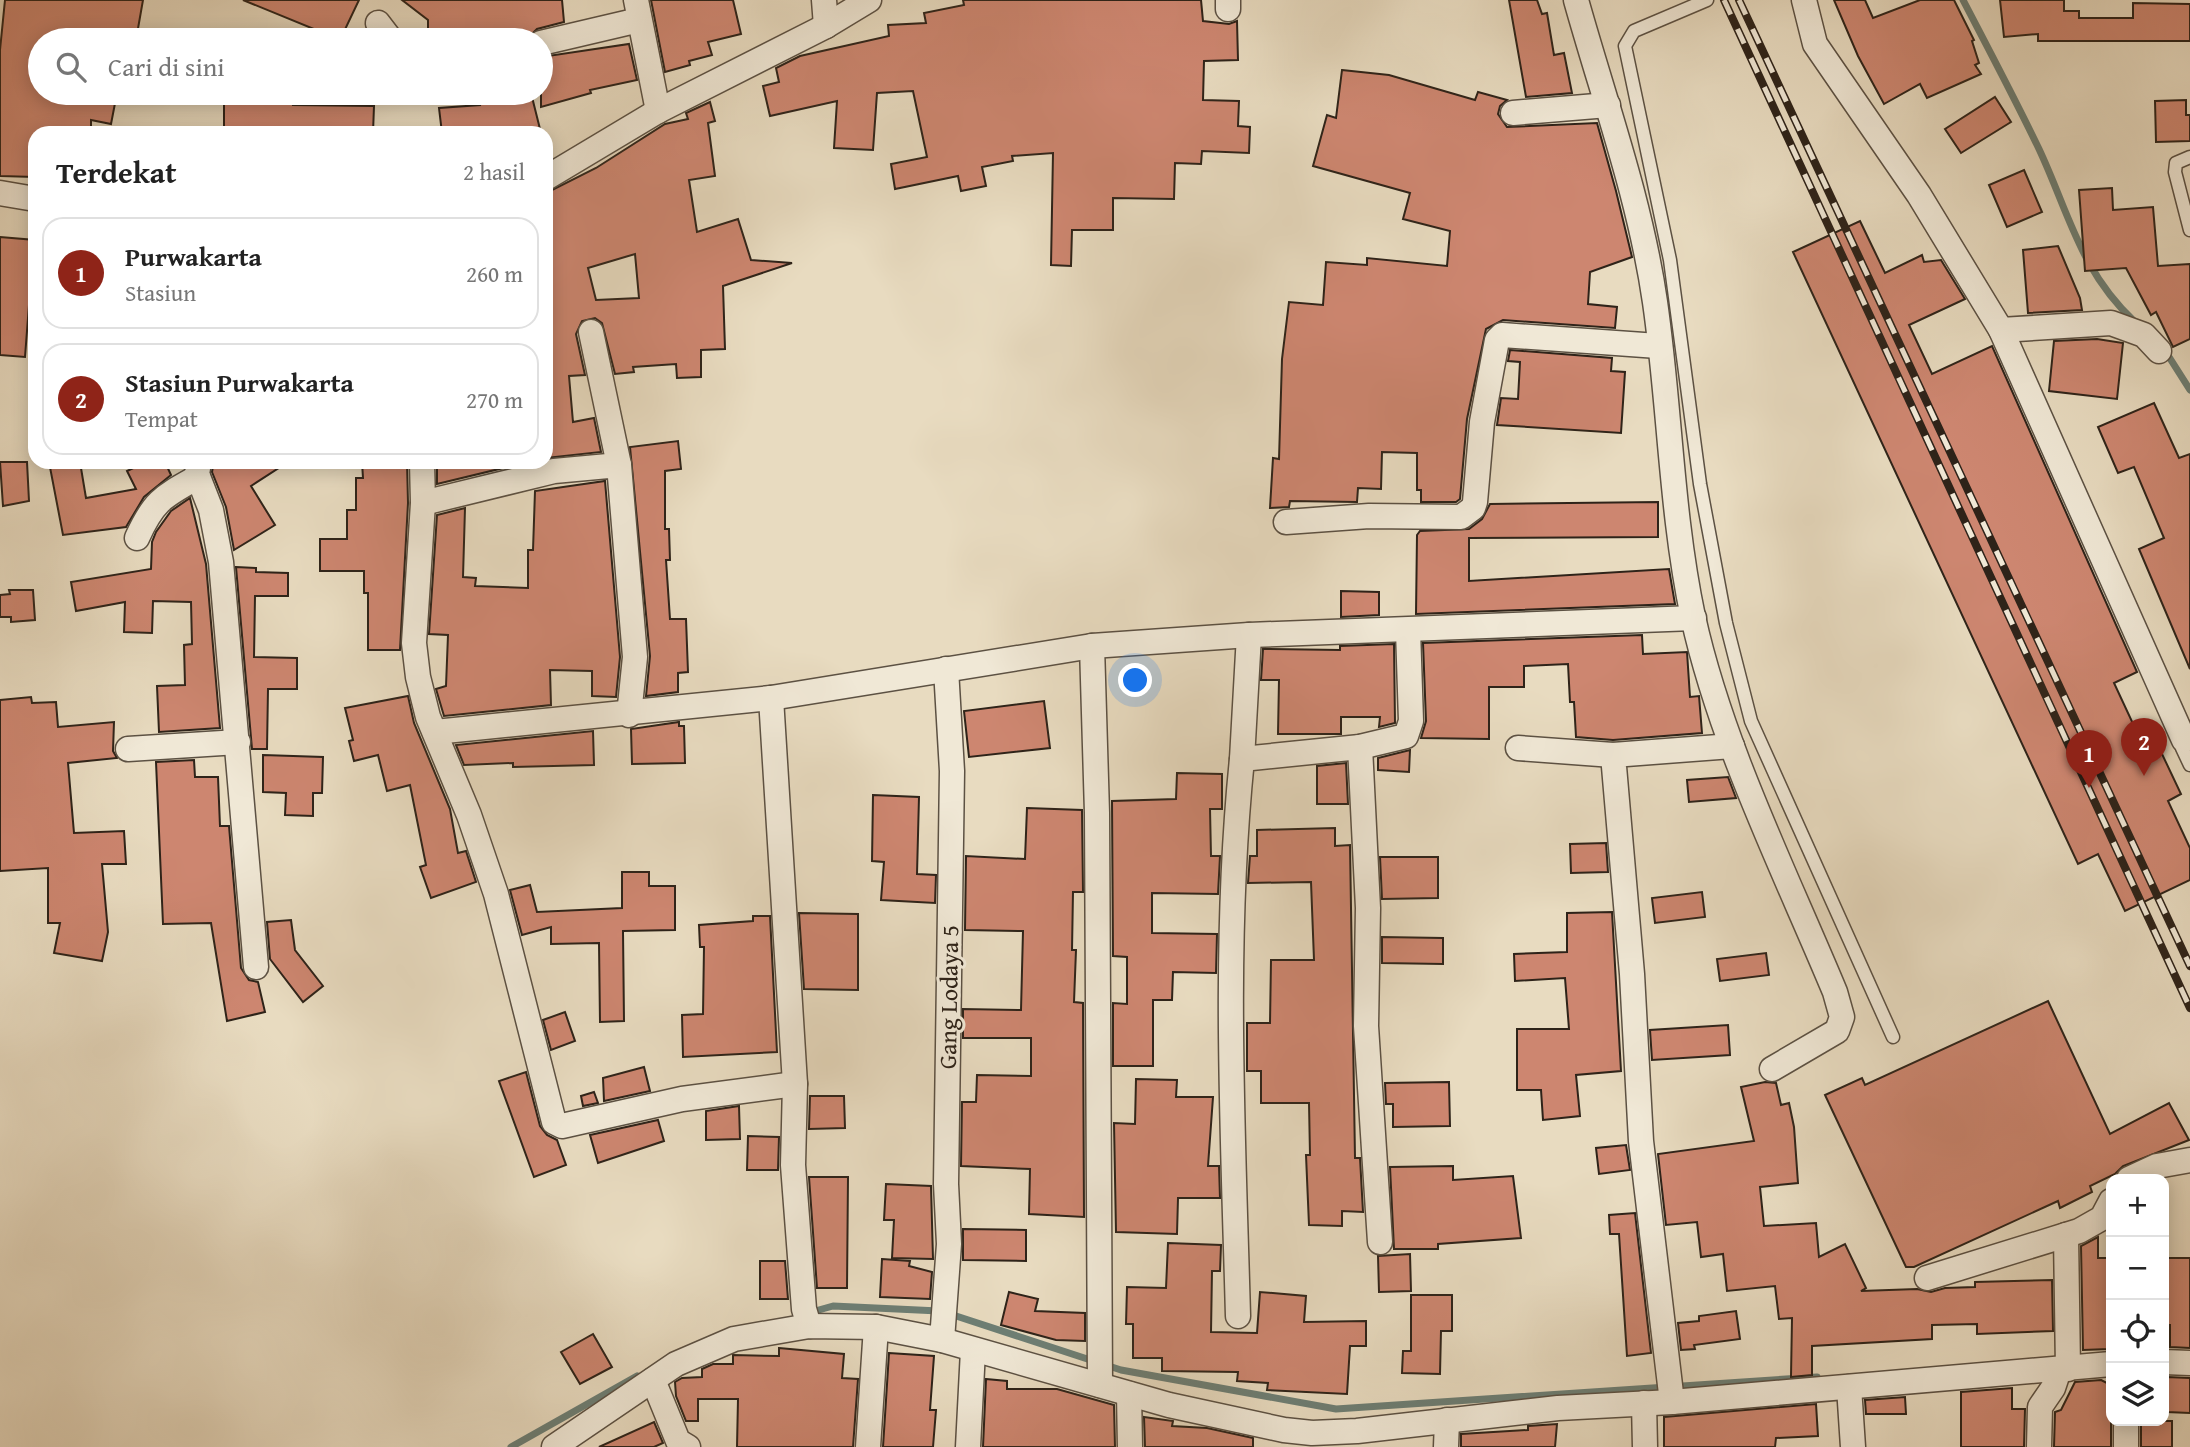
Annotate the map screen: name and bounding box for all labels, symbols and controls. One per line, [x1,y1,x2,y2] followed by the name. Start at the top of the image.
[28,28,553,105] search box
[108,47,225,86] text: Cari di sini
[52,48,90,86] icon: search
[56,150,176,194] text: Terdekat
[463,155,525,188] text: 2 hasil
[125,237,262,276] text: Purwakarta
[75,257,87,290] text: 1
[466,257,523,290] text: 260 m
[125,276,196,309] text: Stasiun
[125,363,354,402] text: Stasiun Purwakarta
[75,383,87,416] text: 2
[466,383,523,416] text: 270 m
[125,402,198,435] text: Tempat
[1118,663,1152,697] your location
[2121,718,2167,776] pin: 2
[2066,730,2112,788] pin: 1
[930,925,967,1069] street label: Gang Lodaya 5
[2106,1174,2169,1426] map controls
[2106,1174,2169,1237] button: +
[2106,1237,2169,1300] button: −
[2106,1300,2169,1363] button: locate
[2106,1363,2169,1426] button: layers

